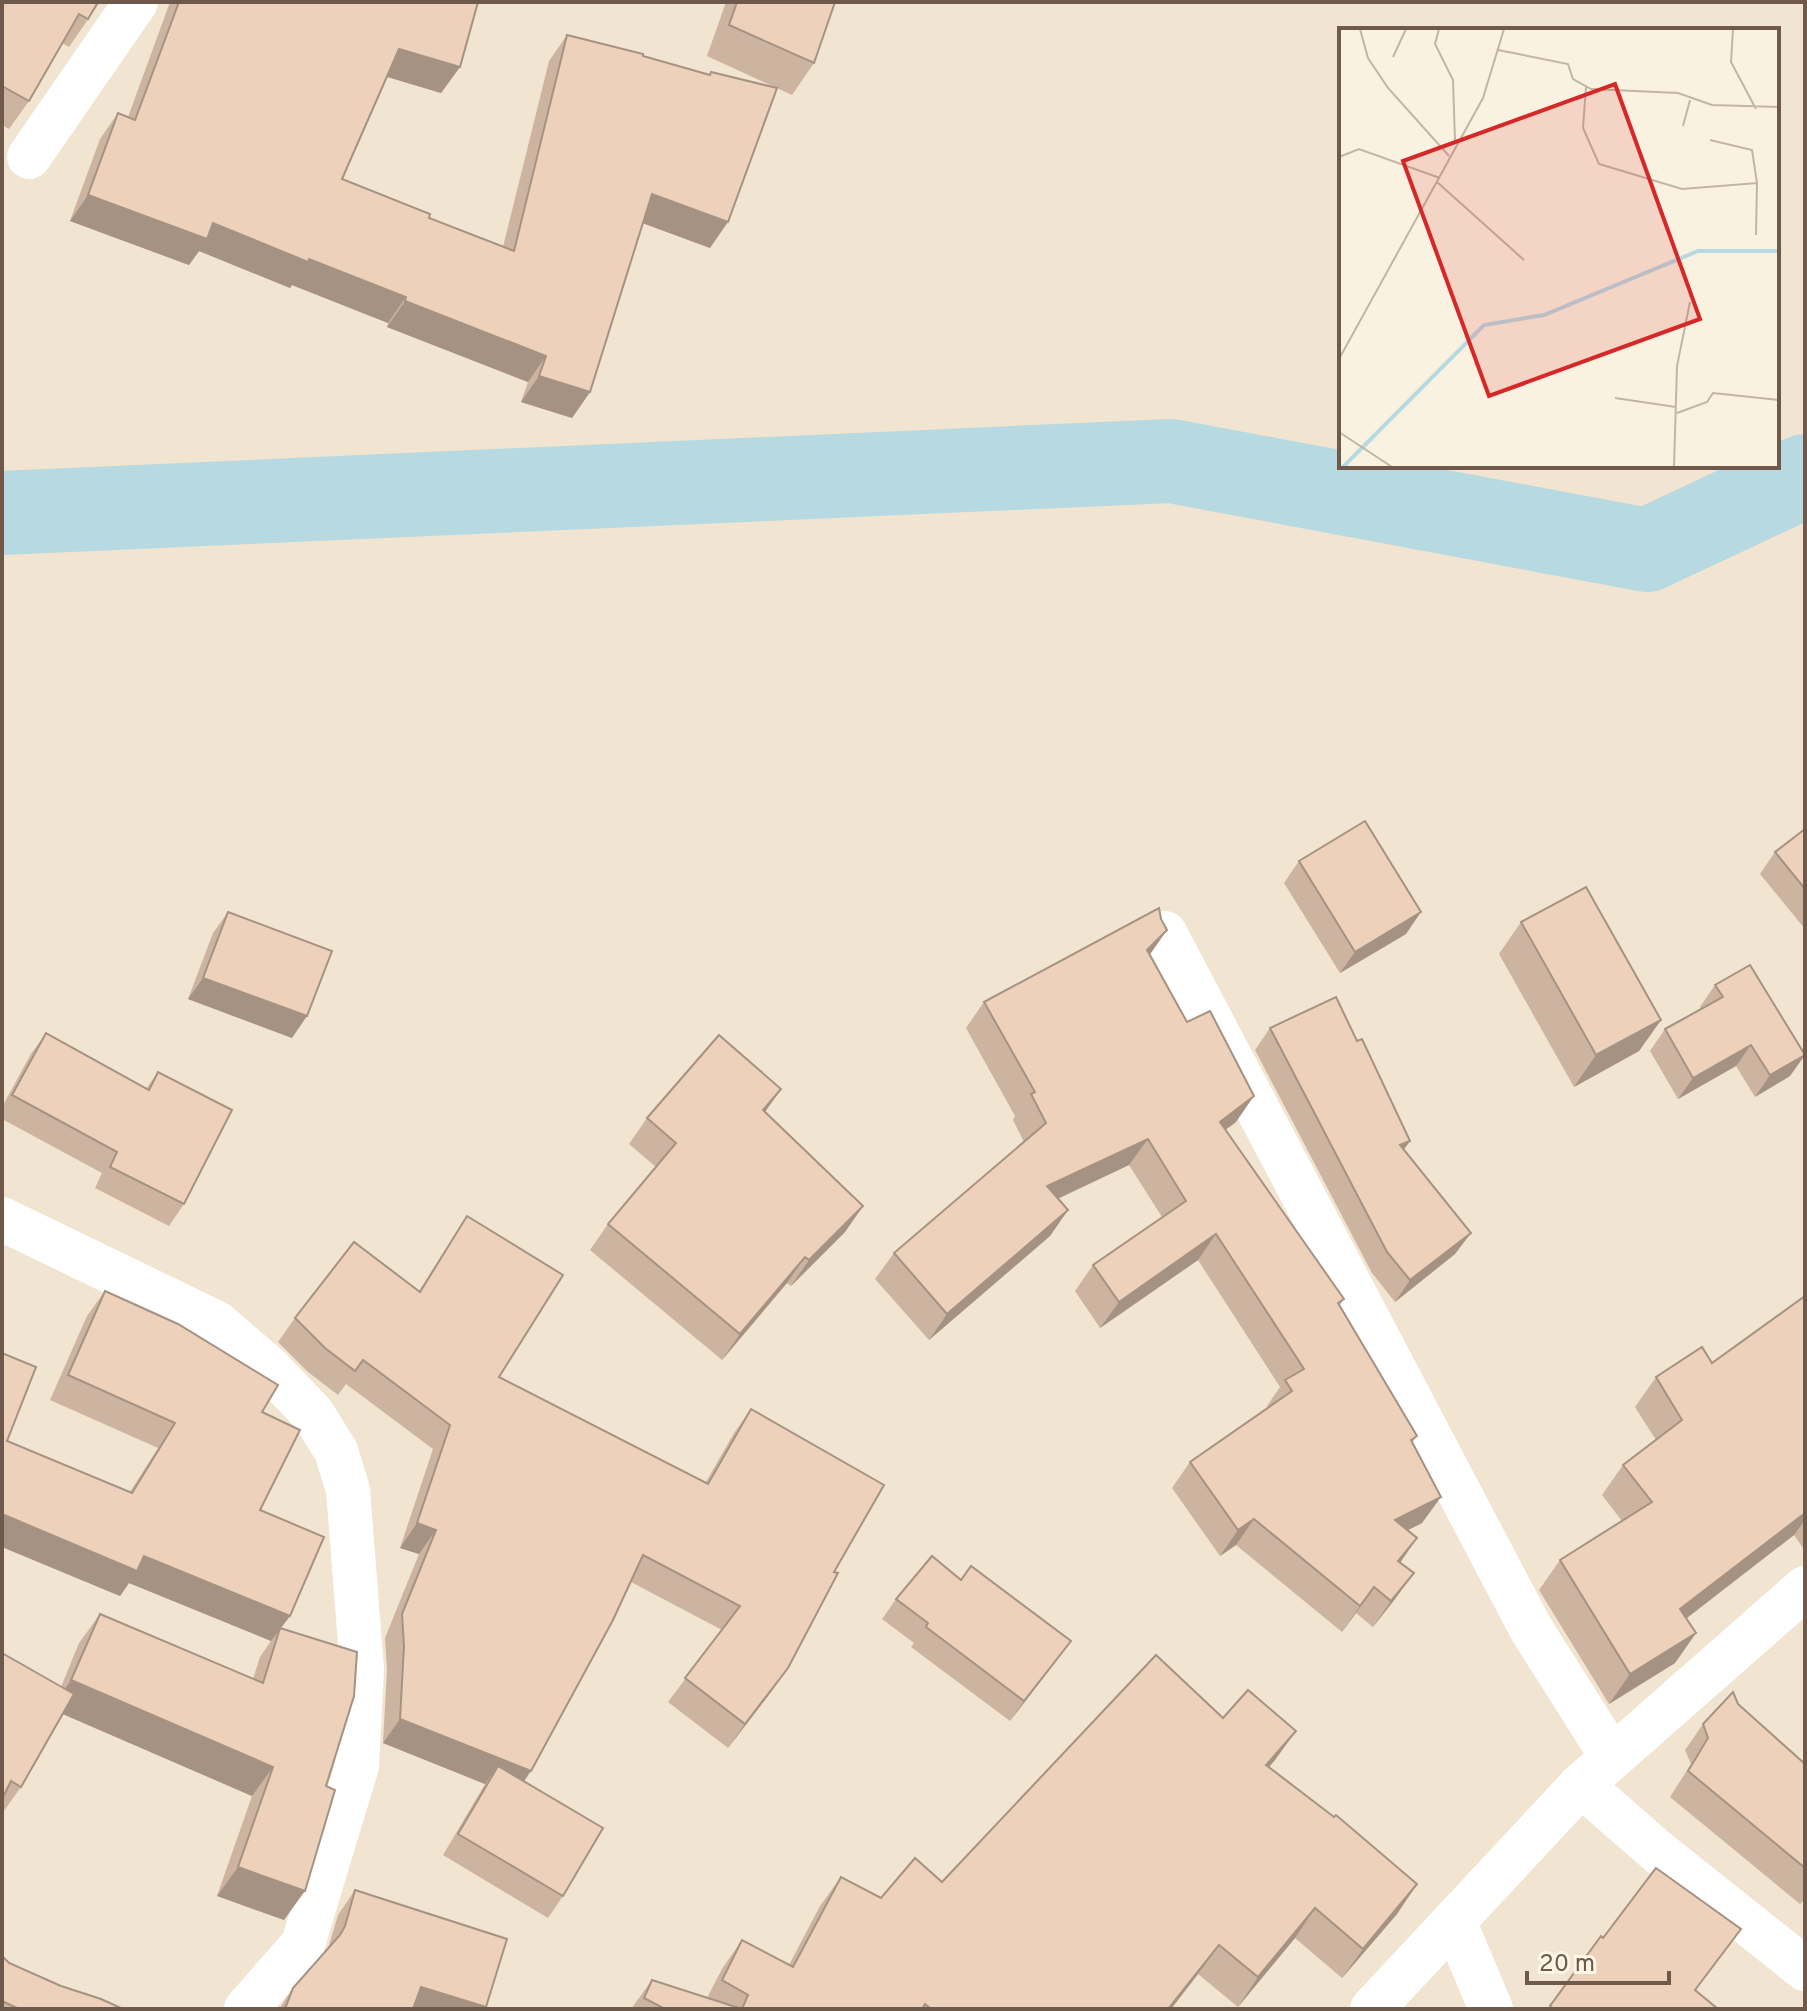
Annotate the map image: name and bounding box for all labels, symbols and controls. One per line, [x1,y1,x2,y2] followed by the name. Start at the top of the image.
[1339,28,1779,468] inset map
[1527,1935,1669,1985] scale bar
[1539,1950,1595,1980] text: 20 m

